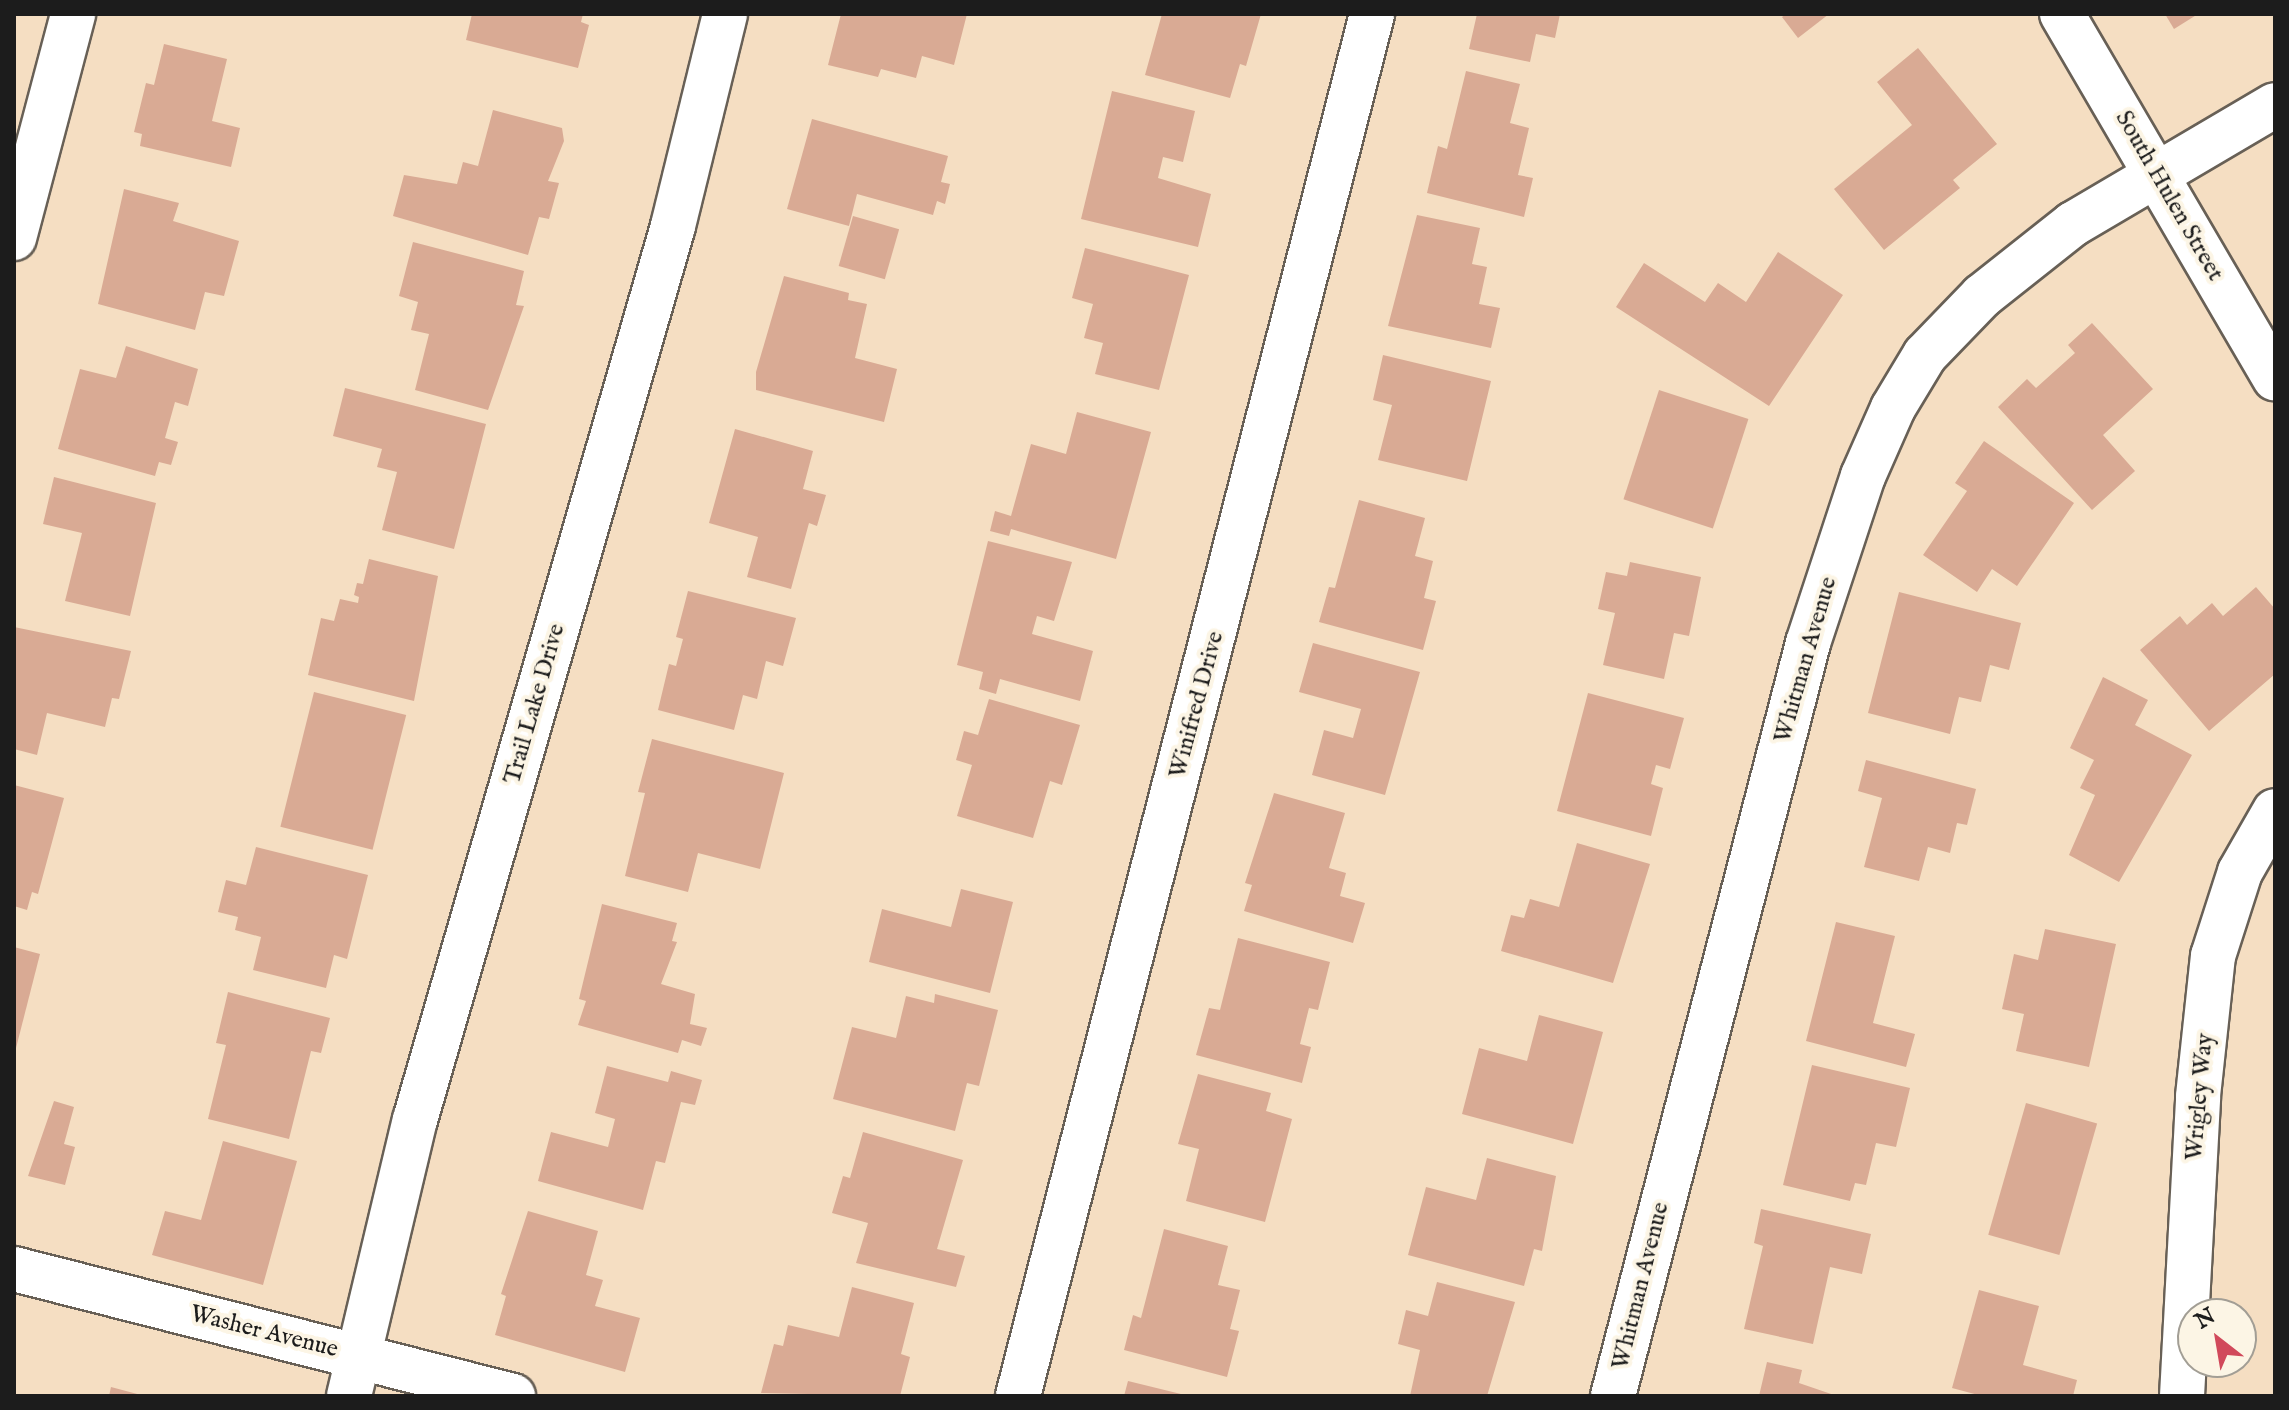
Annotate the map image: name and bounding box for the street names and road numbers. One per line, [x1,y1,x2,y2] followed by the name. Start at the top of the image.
[2109,106,2229,286] street label: South Hulen Street
[1769,574,1843,746] street label: Whitman Avenue
[498,621,572,787] street label: Trail Lake Drive
[1164,628,1230,782] street label: Winifred Drive
[2180,1032,2220,1162] street label: Wrigley Way
[1606,1199,1676,1373] street label: Whitman Avenue
[187,1300,341,1364] street label: Washer Avenue

